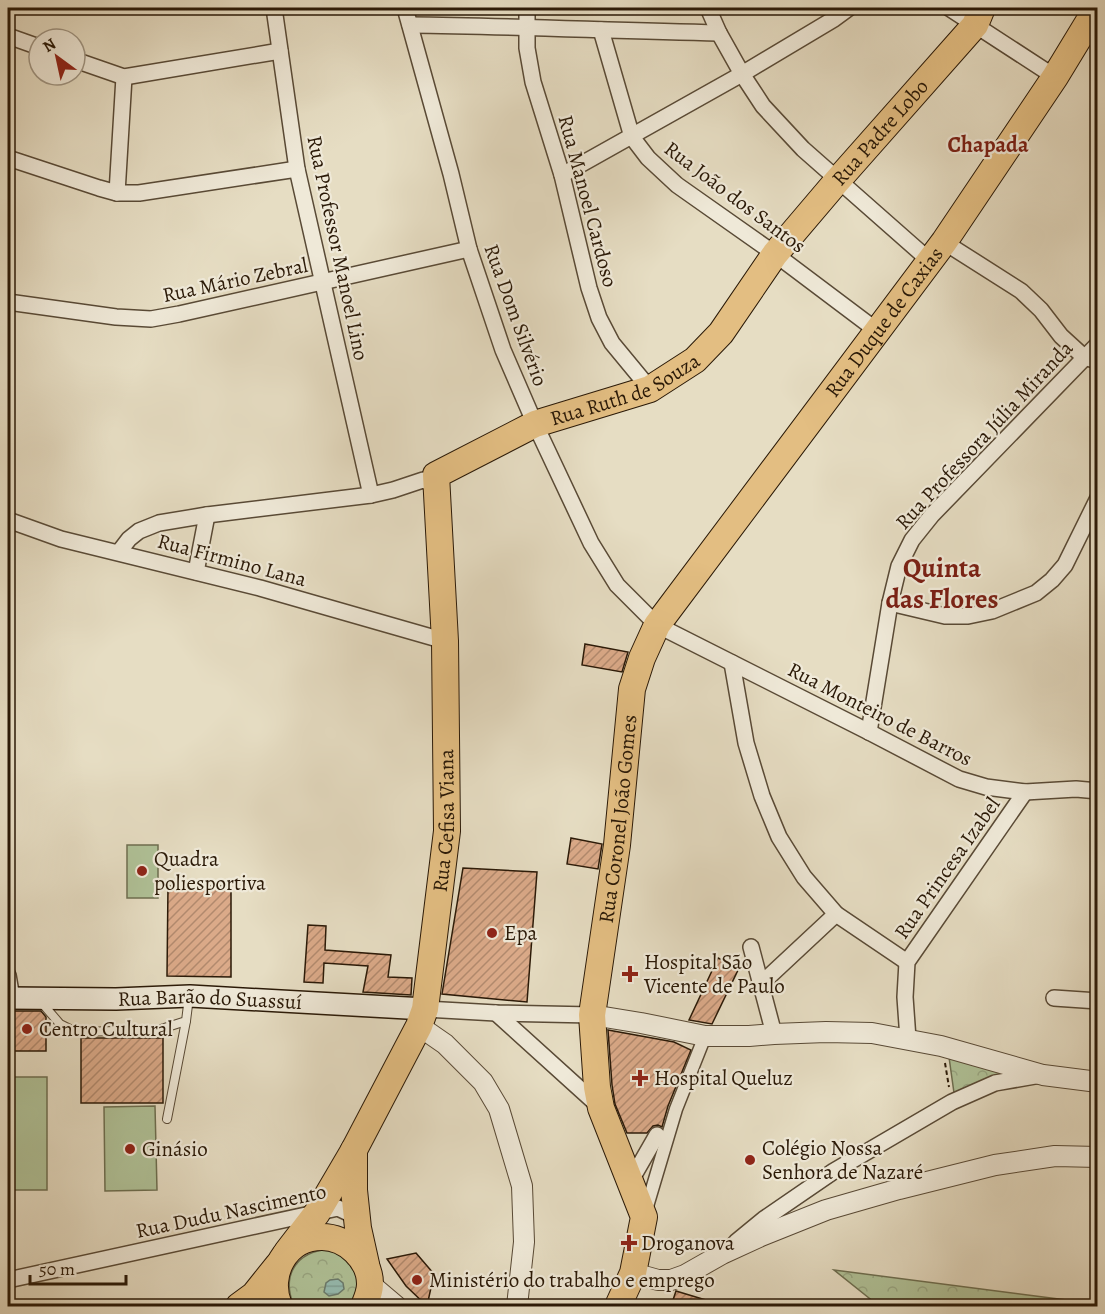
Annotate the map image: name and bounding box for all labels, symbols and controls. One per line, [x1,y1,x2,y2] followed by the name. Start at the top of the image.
[27,27,87,87] north arrow
[38,33,61,58] text: N
[825,73,935,192] street label: Rua Padre Lobo
[552,112,624,290] street label: Rua Manoel Cardoso
[947,130,1029,160] district label: Chapada
[300,133,376,363] street label: Rua Professor Manoel Lino
[658,134,812,260] street label: Rua João dos Santos
[477,240,555,390] street label: Rua Dom Silvério
[818,241,950,403] street label: Rua Duque de Caxias
[160,251,310,309] street label: Rua Mário Zebral
[889,334,1079,535] street label: Rua Professora Júlia Miranda
[547,346,705,433] street label: Rua Ruth de Souza
[154,527,310,593] street label: Rua Firmino Lana
[885,550,999,617] district label: Quinta das Flores
[783,655,977,773] street label: Rua Monteiro de Barros
[592,713,643,925] street label: Rua Coronel João Gomes
[426,749,461,894] street label: Rua Cefisa Viana
[888,792,1006,944] street label: Rua Princesa Izabel
[154,845,266,897] place label: Quadra poliesportiva
[135,864,149,878] marker: Quadra poliesportiva
[504,919,537,947] place label: Epa
[485,926,499,940] marker: Epa
[643,948,785,1000] place label: Hospital São Vicente de Paulo
[621,965,639,983] marker: Hospital São Vicente de Paulo
[117,982,303,1016] street label: Rua Barão do Suassuí
[39,1015,173,1043] place label: Centro Cultural
[20,1022,34,1036] marker: Centro Cultural
[654,1064,793,1092] place label: Hospital Queluz
[631,1069,649,1087] marker: Hospital Queluz
[762,1134,923,1186] place label: Colégio Nossa Senhora de Nazaré
[142,1135,208,1163] place label: Ginásio
[123,1142,137,1156] marker: Ginásio
[743,1153,757,1167] marker: Colégio Nossa Senhora de Nazaré
[133,1177,329,1245] street label: Rua Dudu Nascimento
[641,1229,735,1257] place label: Droganova
[622,1236,636,1250] marker: Droganova
[30,1248,126,1286] scale bar
[39,1257,75,1281] text: 50 m
[429,1266,715,1294] place label: Ministério do trabalho e emprego
[410,1273,424,1287] marker: Ministério do trabalho e emprego

